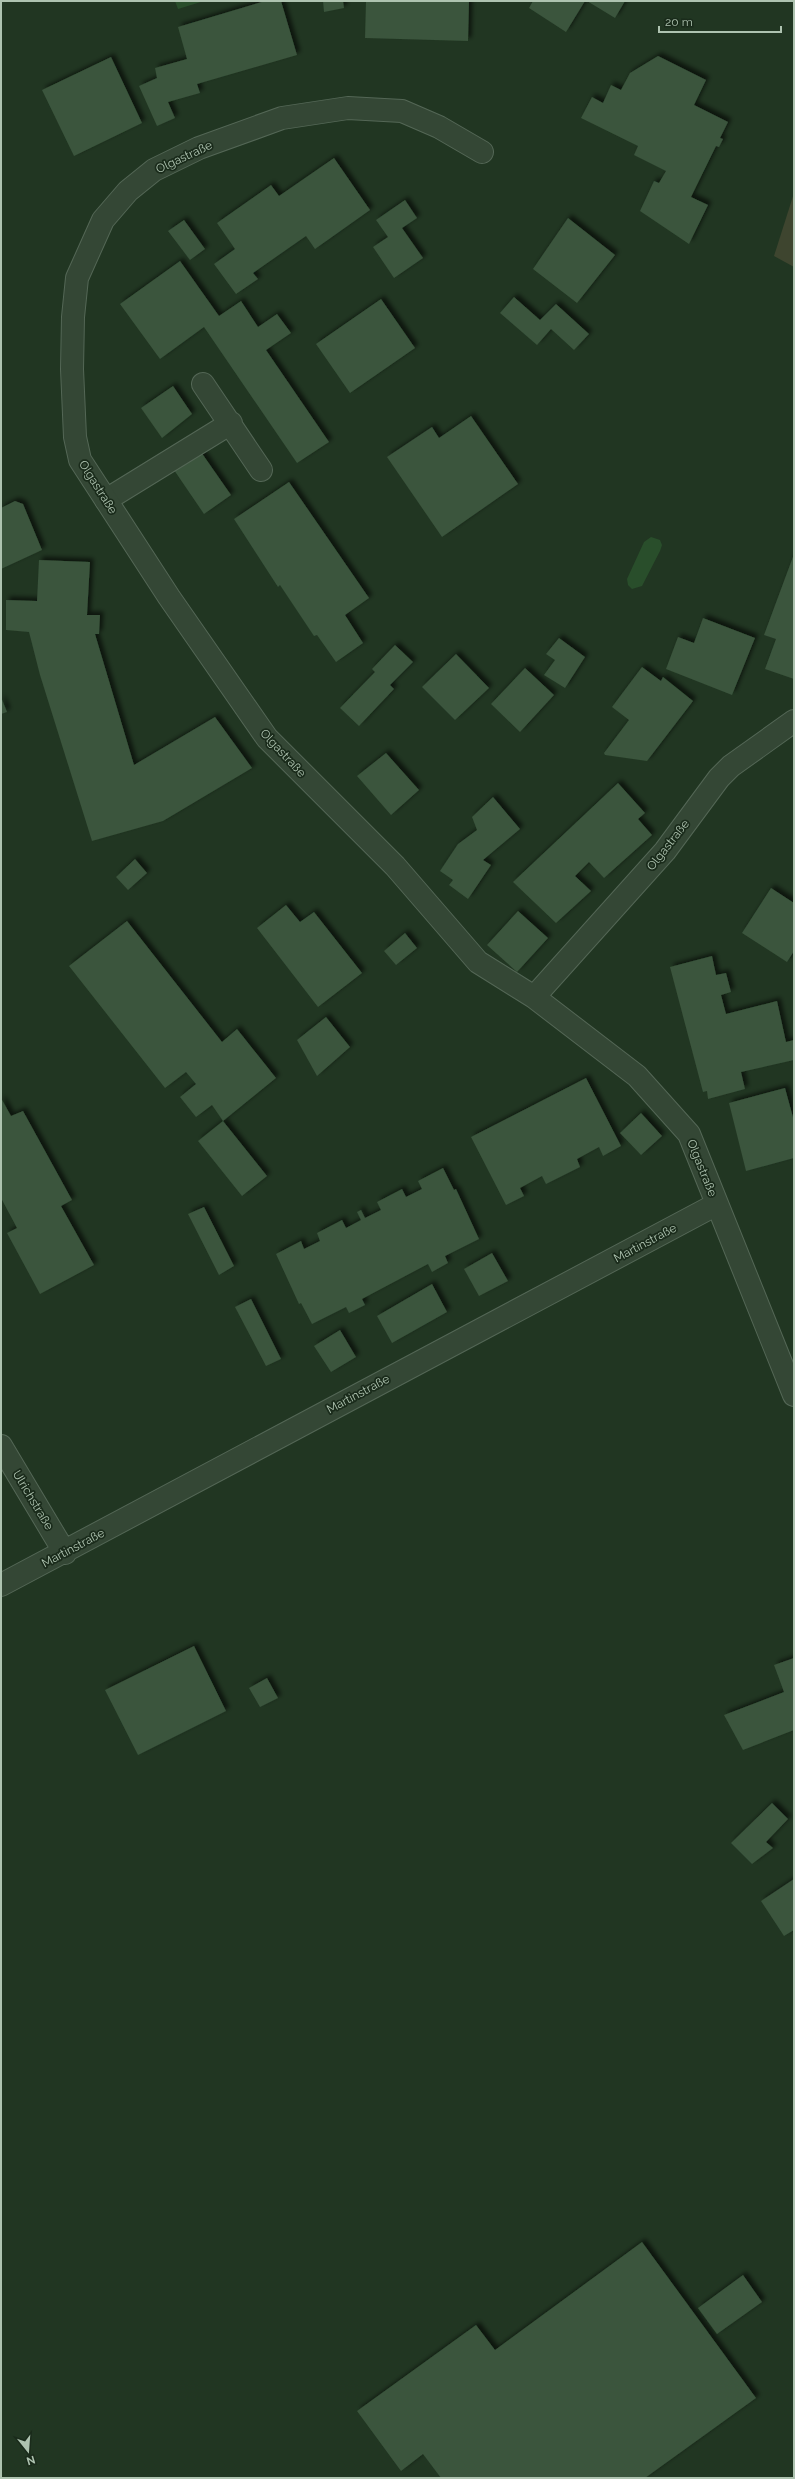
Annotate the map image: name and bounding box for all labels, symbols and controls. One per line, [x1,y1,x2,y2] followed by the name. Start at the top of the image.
[659,8,781,34] scale bar
[665,15,693,29] text: 20 m
[154,138,214,176] street label: Olgastraße
[76,458,120,516] street label: Olgastraße
[257,726,309,780] street label: Olgastraße
[644,817,692,873] street label: Olgastraße
[684,1137,720,1199] street label: Olgastraße
[611,1221,679,1265] street label: Martinstraße
[324,1372,392,1416] street label: Martinstraße
[10,1468,56,1532] street label: Ulrichstraße
[39,1526,107,1570] street label: Martinstraße
[8,2431,48,2471] north arrow
[25,2453,37,2468] text: N

